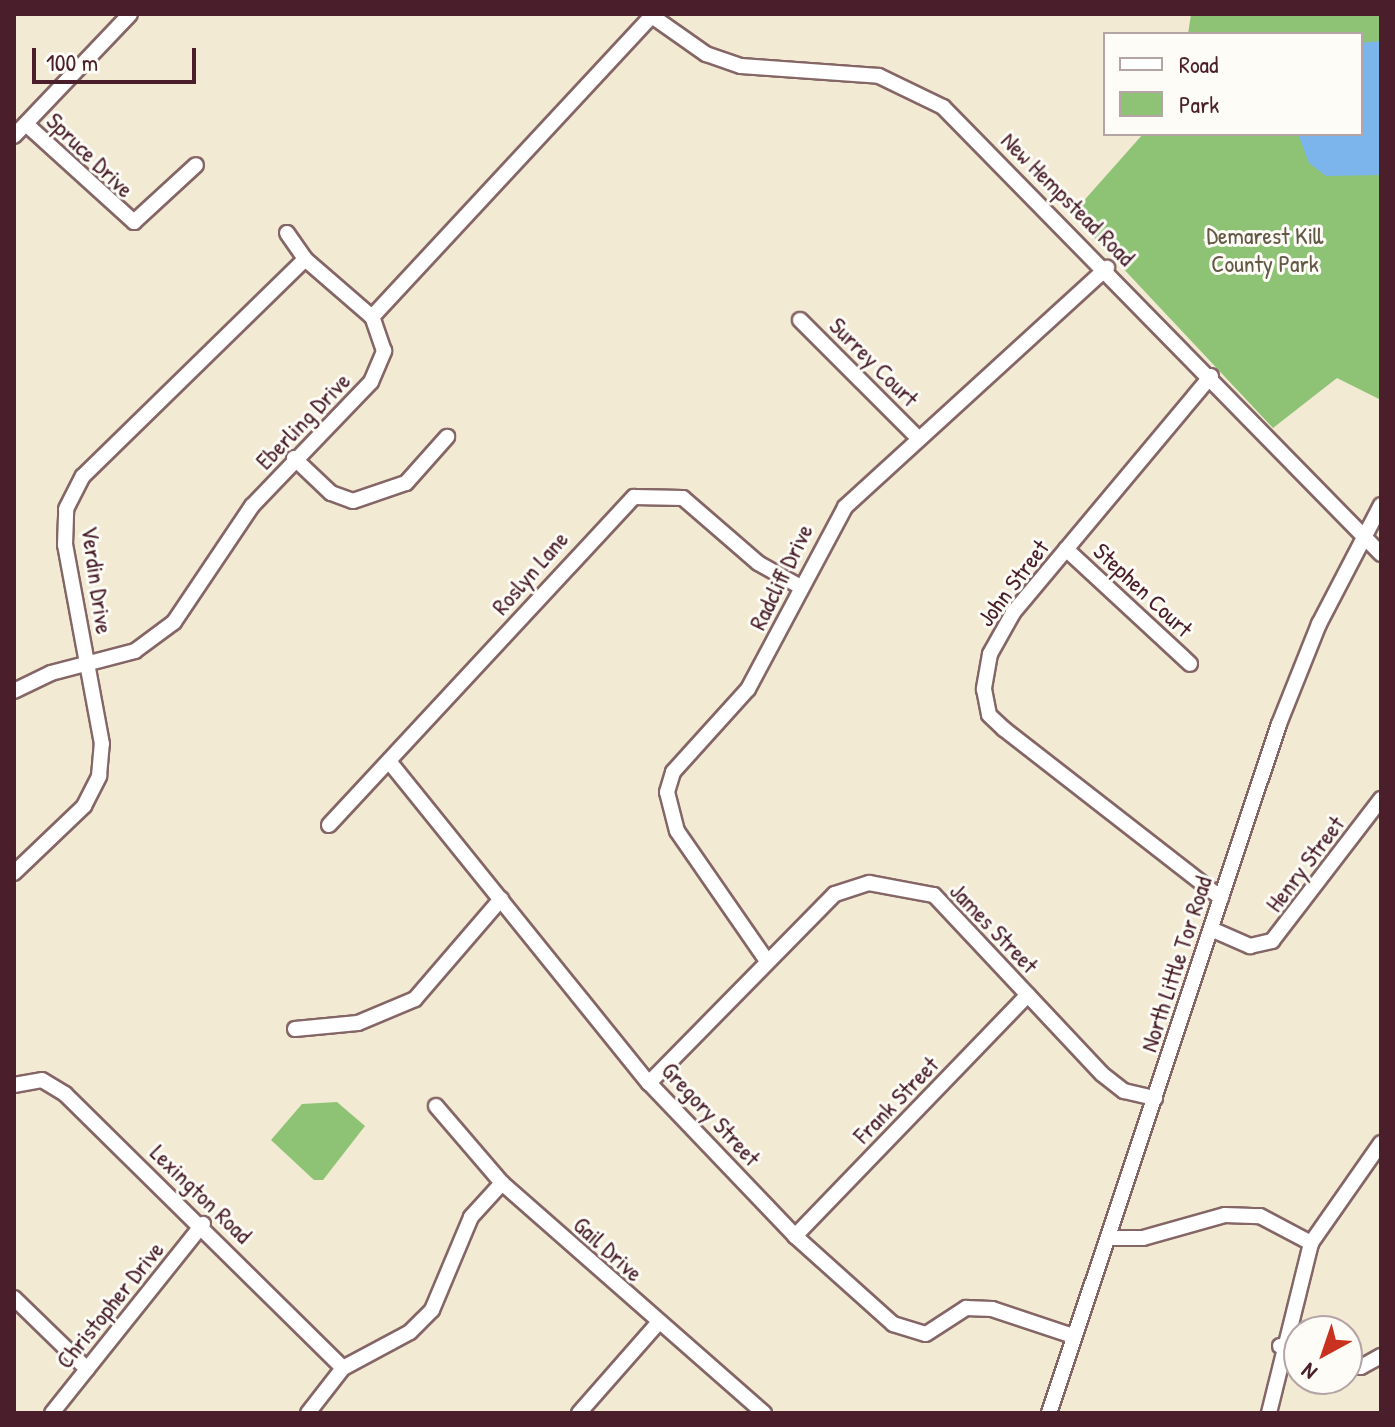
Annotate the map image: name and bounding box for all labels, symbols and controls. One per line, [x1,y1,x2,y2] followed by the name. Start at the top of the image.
[36,32,200,82] scale bar
[1103,32,1363,136] legend
[46,46,98,78] text: 100 m
[1179,48,1218,80] text: Road
[1179,88,1219,120] text: Park
[41,107,139,203] street label: Spruce Drive
[995,126,1141,272] street label: New Hempstead Road
[1207,222,1323,278] park label: Demarest Kill County Park
[823,311,925,413] street label: Surrey Court
[250,367,356,475] street label: Eberling Drive
[743,519,819,635] street label: Radcliff Drive
[75,524,119,636] street label: Verdin Drive
[486,525,574,621] street label: Roslyn Lane
[971,534,1055,632] street label: John Street
[1087,537,1199,643] street label: Stephen Court
[1260,810,1350,918] street label: Henry Street
[1134,873,1218,1055] street label: North Little Tor Road
[944,877,1044,979] street label: James Street
[847,1050,945,1150] street label: Frank Street
[656,1056,766,1172] street label: Gregory Street
[144,1139,258,1249] street label: Lexington Road
[567,1210,649,1288] street label: Gail Drive
[50,1236,170,1374] street label: Christopher Drive
[1283,1315,1363,1395] north arrow
[1295,1357,1323,1387] text: N

